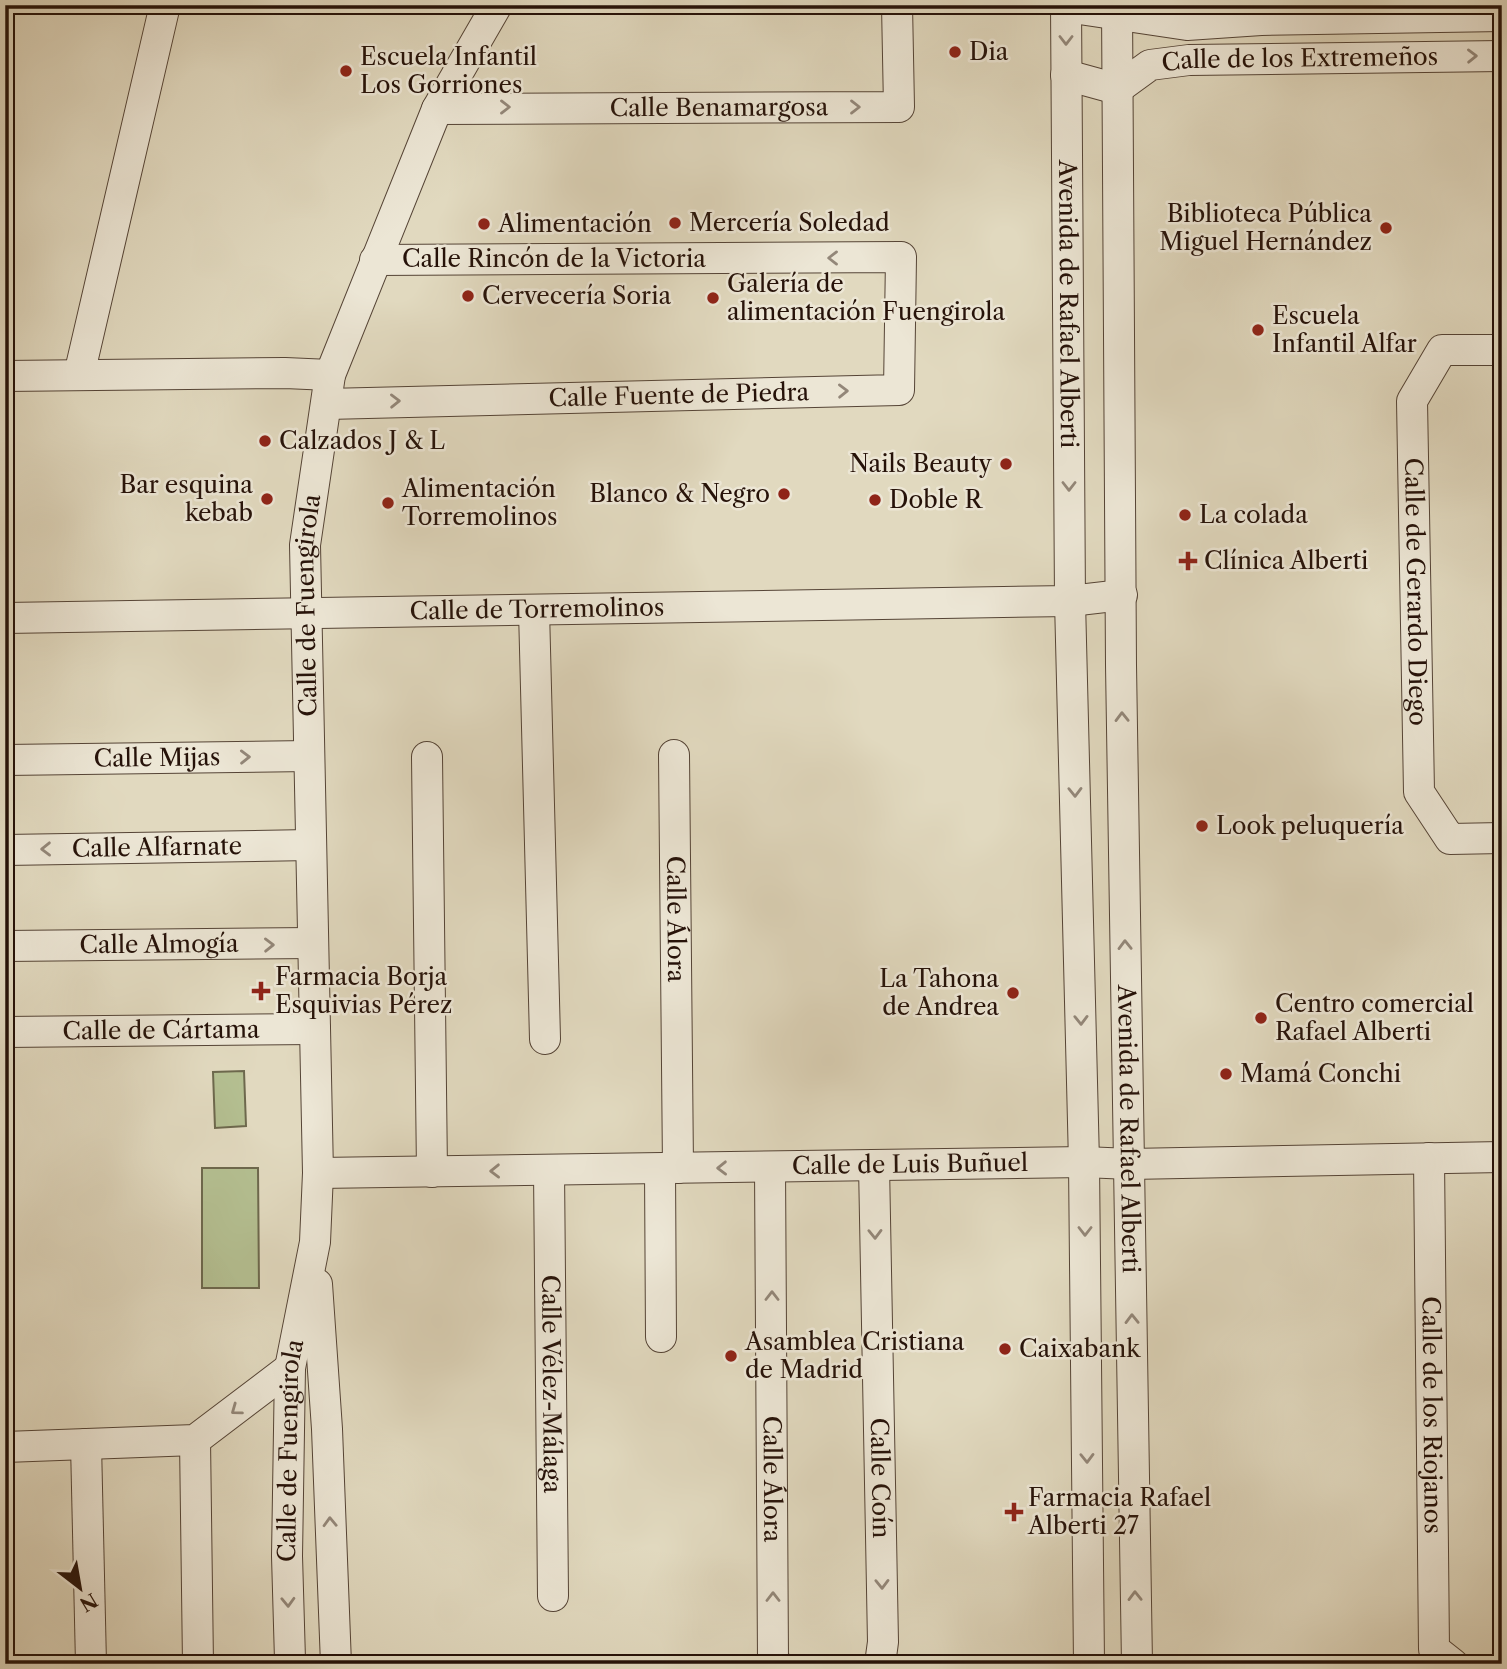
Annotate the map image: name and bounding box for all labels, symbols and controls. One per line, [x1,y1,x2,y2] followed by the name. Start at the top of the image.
[1058,35,1074,46] one-way arrow
[969,37,1009,66] place label: Dia
[360,42,537,99] place label: Escuela Infantil Los Gorriones
[1160,42,1438,77] street label: Calle de los Extremeños
[947,44,963,60] marker: Dia
[1467,48,1477,64] one-way arrow
[338,63,354,79] marker: Escuela Infantil Los Gorriones
[610,92,829,122] street label: Calle Benamargosa
[500,99,511,115] one-way arrow
[850,99,861,115] one-way arrow
[1053,159,1084,448] street label: Avenida de Rafael Alberti
[1159,199,1372,256] place label: Biblioteca Pública Miguel Hernández
[689,208,890,237] place label: Mercería Soledad
[497,209,652,238] place label: Alimentación
[667,215,683,231] marker: Mercería Soledad
[476,216,492,232] marker: Alimentación
[1378,220,1394,236] marker: Biblioteca Pública Miguel Hernández
[402,244,706,273] street label: Calle Rincón de la Victoria
[827,250,837,266] one-way arrow
[727,269,1005,326] place label: Galería de alimentación Fuengirola
[482,281,672,310] place label: Cervecería Soria
[460,288,476,304] marker: Cervecería Soria
[705,290,721,306] marker: Galería de alimentación Fuengirola
[1272,301,1417,358] place label: Escuela Infantil Alfar
[1250,322,1266,338] marker: Escuela Infantil Alfar
[548,377,810,413] street label: Calle Fuente de Piedra
[838,383,848,399] one-way arrow
[389,394,400,409] one-way arrow
[279,426,445,455] place label: Calzados J & L
[257,433,273,449] marker: Calzados J & L
[849,449,993,478] place label: Nails Beauty
[998,456,1014,472] marker: Nails Beauty
[1399,457,1433,726] street label: Calle de Gerardo Diego
[119,470,253,527] place label: Bar esquina kebab
[401,474,557,531] place label: Alimentación Torremolinos
[589,479,770,508] place label: Blanco & Negro
[1061,481,1077,492] one-way arrow
[889,485,984,514] place label: Doble R
[776,486,792,502] marker: Blanco & Negro
[259,491,275,507] marker: Bar esquina kebab
[290,492,326,717] street label: Calle de Fuengirola
[867,492,883,508] marker: Doble R
[380,495,396,511] marker: Alimentación Torremolinos
[1199,500,1308,529] place label: La colada
[1177,507,1193,523] marker: La colada
[1204,546,1368,575] place label: Clínica Alberti
[1178,551,1198,571] marker: Clínica Alberti
[409,592,664,626] street label: Calle de Torremolinos
[1114,711,1130,722] one-way arrow
[93,742,221,773] street label: Calle Mijas
[240,749,251,764] one-way arrow
[1068,787,1083,798] one-way arrow
[1216,811,1404,840] place label: Look peluquería
[1194,818,1210,834] marker: Look peluquería
[72,831,242,863] street label: Calle Alfarnate
[41,841,51,857] one-way arrow
[661,856,691,983] street label: Calle Álora
[79,929,239,959] street label: Calle Almogía
[264,937,275,952] one-way arrow
[1117,939,1133,949] one-way arrow
[275,962,452,1019] place label: Farmacia Borja Esquivias Pérez
[879,964,999,1021] place label: La Tahona de Andrea
[253,983,269,999] marker: Farmacia Borja Esquivias Pérez
[1112,983,1146,1273] street label: Avenida de Rafael Alberti
[1005,985,1021,1001] marker: La Tahona de Andrea
[1275,989,1474,1046] place label: Centro comercial Rafael Alberti
[1253,1010,1269,1026] marker: Centro comercial Rafael Alberti
[1073,1014,1088,1025] one-way arrow
[62,1015,260,1045] street label: Calle de Cártama
[1240,1059,1401,1088] place label: Mamá Conchi
[1218,1066,1234,1082] marker: Mamá Conchi
[792,1148,1028,1180] street label: Calle de Luis Buñuel
[716,1160,727,1175] one-way arrow
[489,1163,499,1179] one-way arrow
[1077,1226,1093,1236] one-way arrow
[867,1228,882,1239] one-way arrow
[536,1275,567,1494] street label: Calle Vélez-Málaga
[764,1290,780,1301] one-way arrow
[1416,1296,1448,1534] street label: Calle de los Riojanos
[1124,1313,1140,1324] one-way arrow
[744,1327,965,1384] place label: Asamblea Cristiana de Madrid
[1019,1334,1141,1363] place label: Caixabank
[272,1336,309,1562] street label: Calle de Fuengirola
[997,1341,1013,1357] marker: Caixabank
[723,1348,739,1364] marker: Asamblea Cristiana de Madrid
[231,1402,244,1414] one-way arrow
[758,1416,787,1543] street label: Calle Álora
[865,1417,896,1539] street label: Calle Coín
[1079,1453,1095,1464] one-way arrow
[1027,1483,1211,1540] place label: Farmacia Rafael Alberti 27
[1006,1504,1022,1520] marker: Farmacia Rafael Alberti 27
[323,1516,338,1527] one-way arrow
[46,1554,116,1624] north arrow
[874,1579,890,1589] one-way arrow
[75,1588,101,1616] text: N
[1127,1590,1142,1601] one-way arrow
[765,1591,781,1602] one-way arrow
[281,1596,296,1607] one-way arrow

